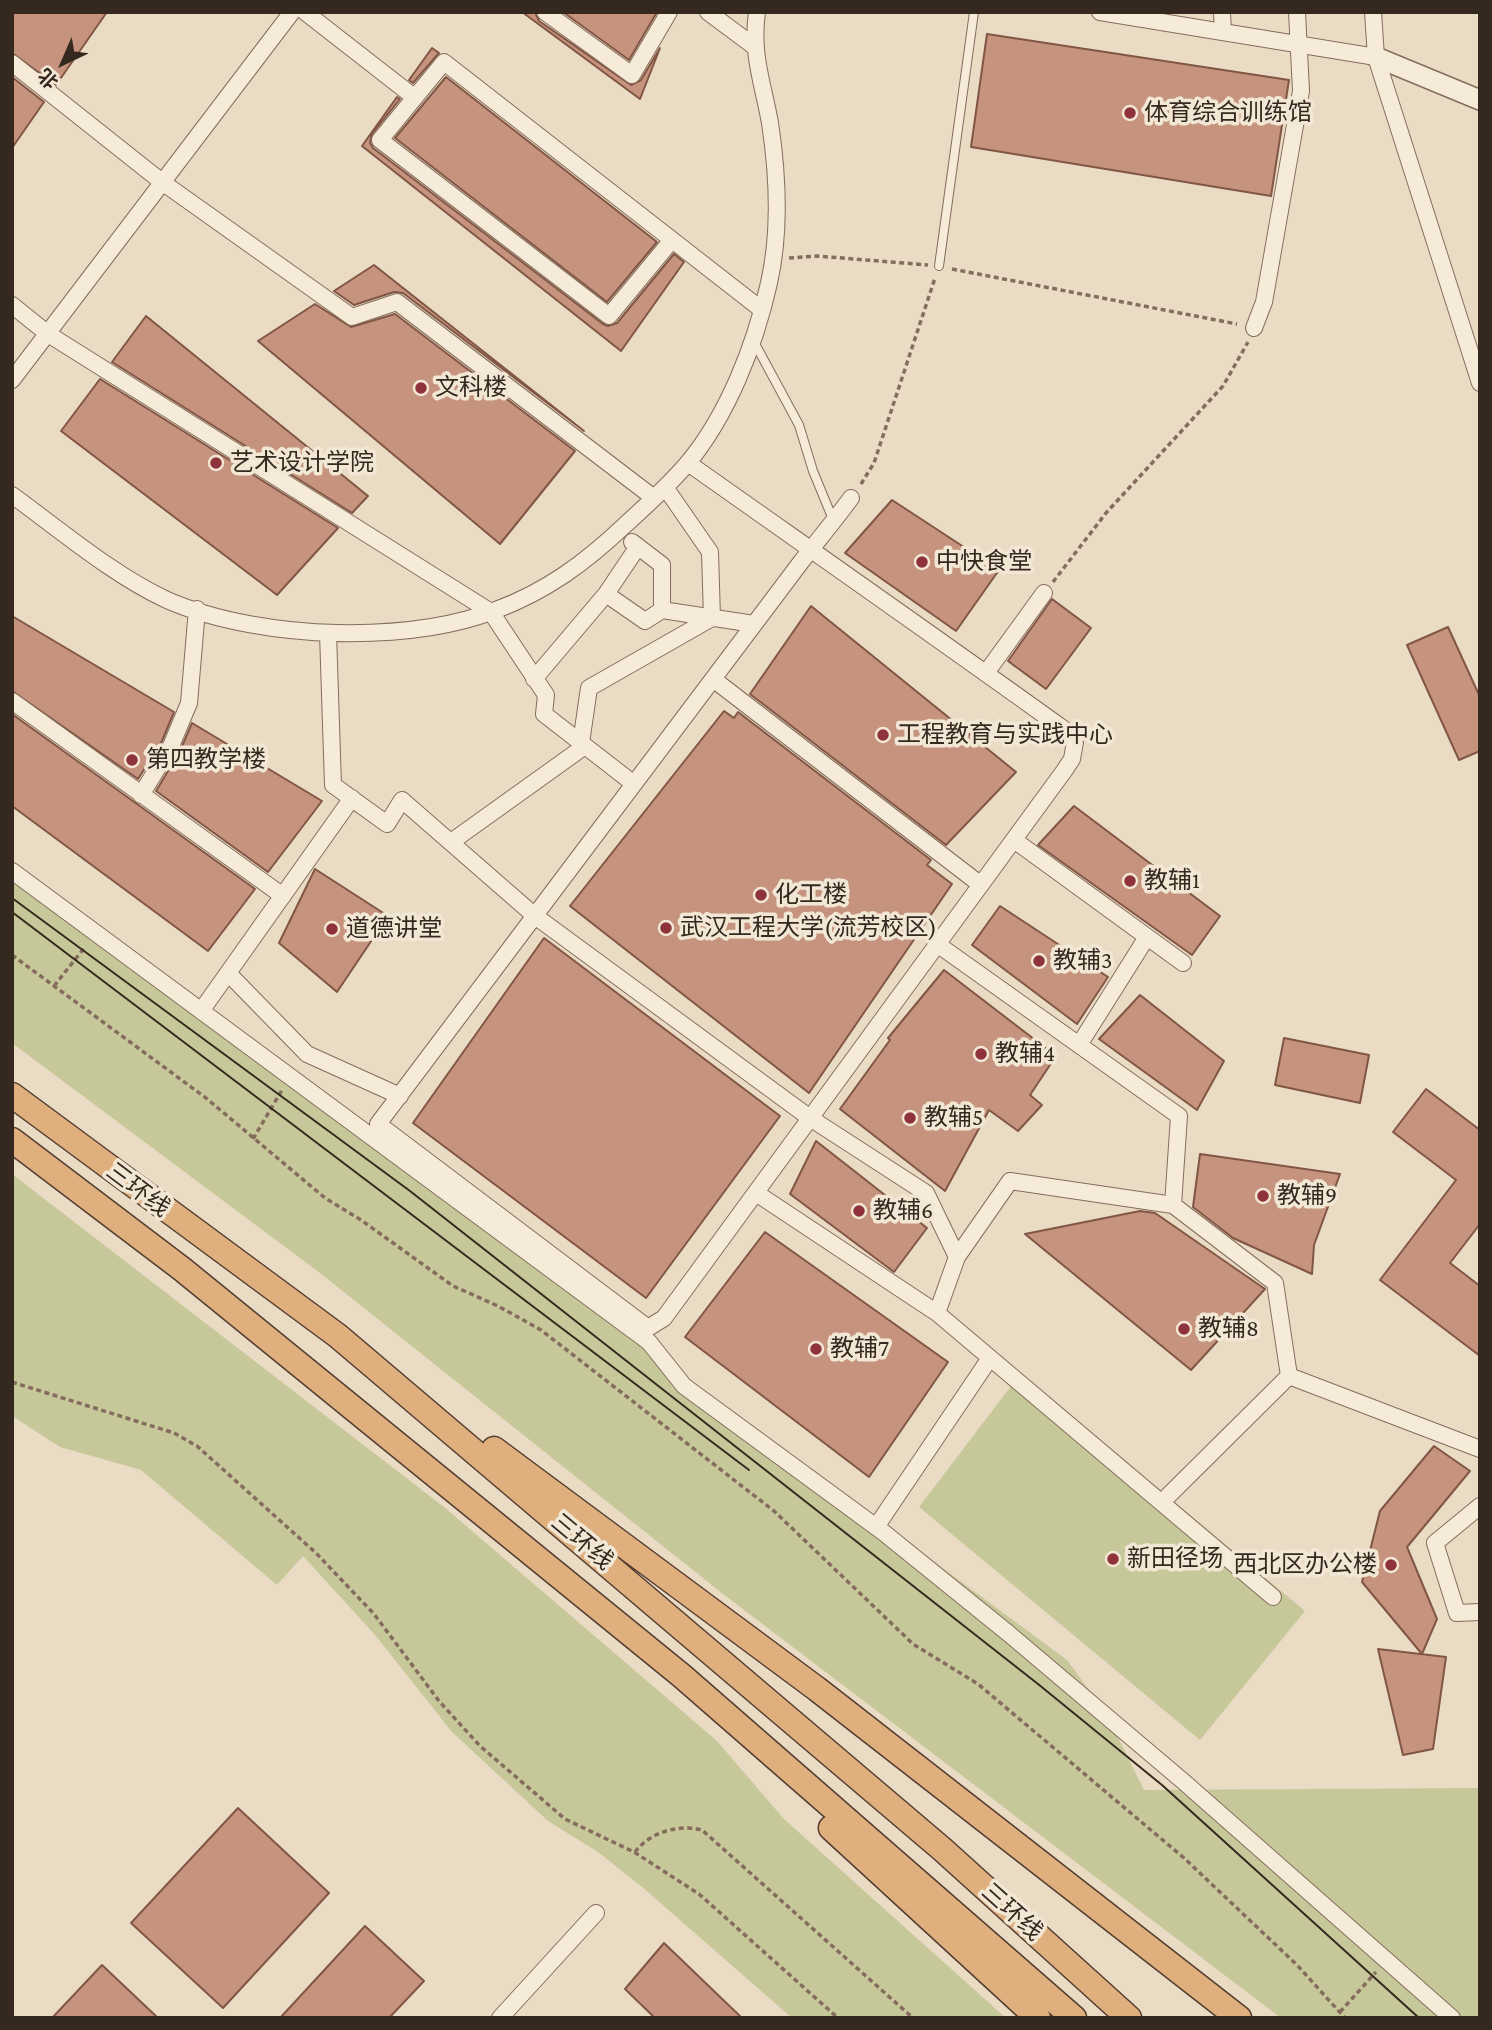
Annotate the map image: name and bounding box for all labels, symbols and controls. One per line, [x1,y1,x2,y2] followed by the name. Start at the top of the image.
[28,28,98,98] north arrow
[34,64,62,93] text: 北
[1144,99,1312,127] place label: 体育综合训练馆
[1122,105,1138,121] marker: 体育综合训练馆
[435,374,507,402] place label: 文科楼
[413,380,429,396] marker: 文科楼
[230,449,374,477] place label: 艺术设计学院
[208,455,224,471] marker: 艺术设计学院
[936,548,1032,576] place label: 中快食堂
[914,554,930,570] marker: 中快食堂
[897,721,1113,749] place label: 工程教育与实践中心
[875,727,891,743] marker: 工程教育与实践中心
[146,746,266,774] place label: 第四教学楼
[124,752,140,768] marker: 第四教学楼
[1144,867,1200,895] place label: 教辅1
[1122,873,1138,889] marker: 教辅1
[775,881,847,909] place label: 化工楼
[753,887,769,903] marker: 化工楼
[680,914,937,942] place label: 武汉工程大学(流芳校区)
[346,915,442,943] place label: 道德讲堂
[658,920,674,936] marker: 武汉工程大学(流芳校区)
[324,921,340,937] marker: 道德讲堂
[1053,947,1112,975] place label: 教辅3
[1031,953,1047,969] marker: 教辅3
[995,1040,1055,1068] place label: 教辅4
[973,1046,989,1062] marker: 教辅4
[924,1104,983,1132] place label: 教辅5
[902,1110,918,1126] marker: 教辅5
[101,1157,175,1223] street label: 三环线
[1277,1182,1337,1210] place label: 教辅9
[1255,1188,1271,1204] marker: 教辅9
[873,1197,933,1225] place label: 教辅6
[851,1203,867,1219] marker: 教辅6
[1198,1315,1259,1343] place label: 教辅8
[1176,1321,1192,1337] marker: 教辅8
[830,1335,889,1363] place label: 教辅7
[808,1341,824,1357] marker: 教辅7
[545,1508,619,1576] street label: 三环线
[1127,1545,1223,1573] place label: 新田径场
[1105,1551,1121,1567] marker: 新田径场
[1233,1551,1377,1579] place label: 西北区办公楼
[1383,1557,1399,1573] marker: 西北区办公楼
[976,1877,1048,1947] street label: 三环线

